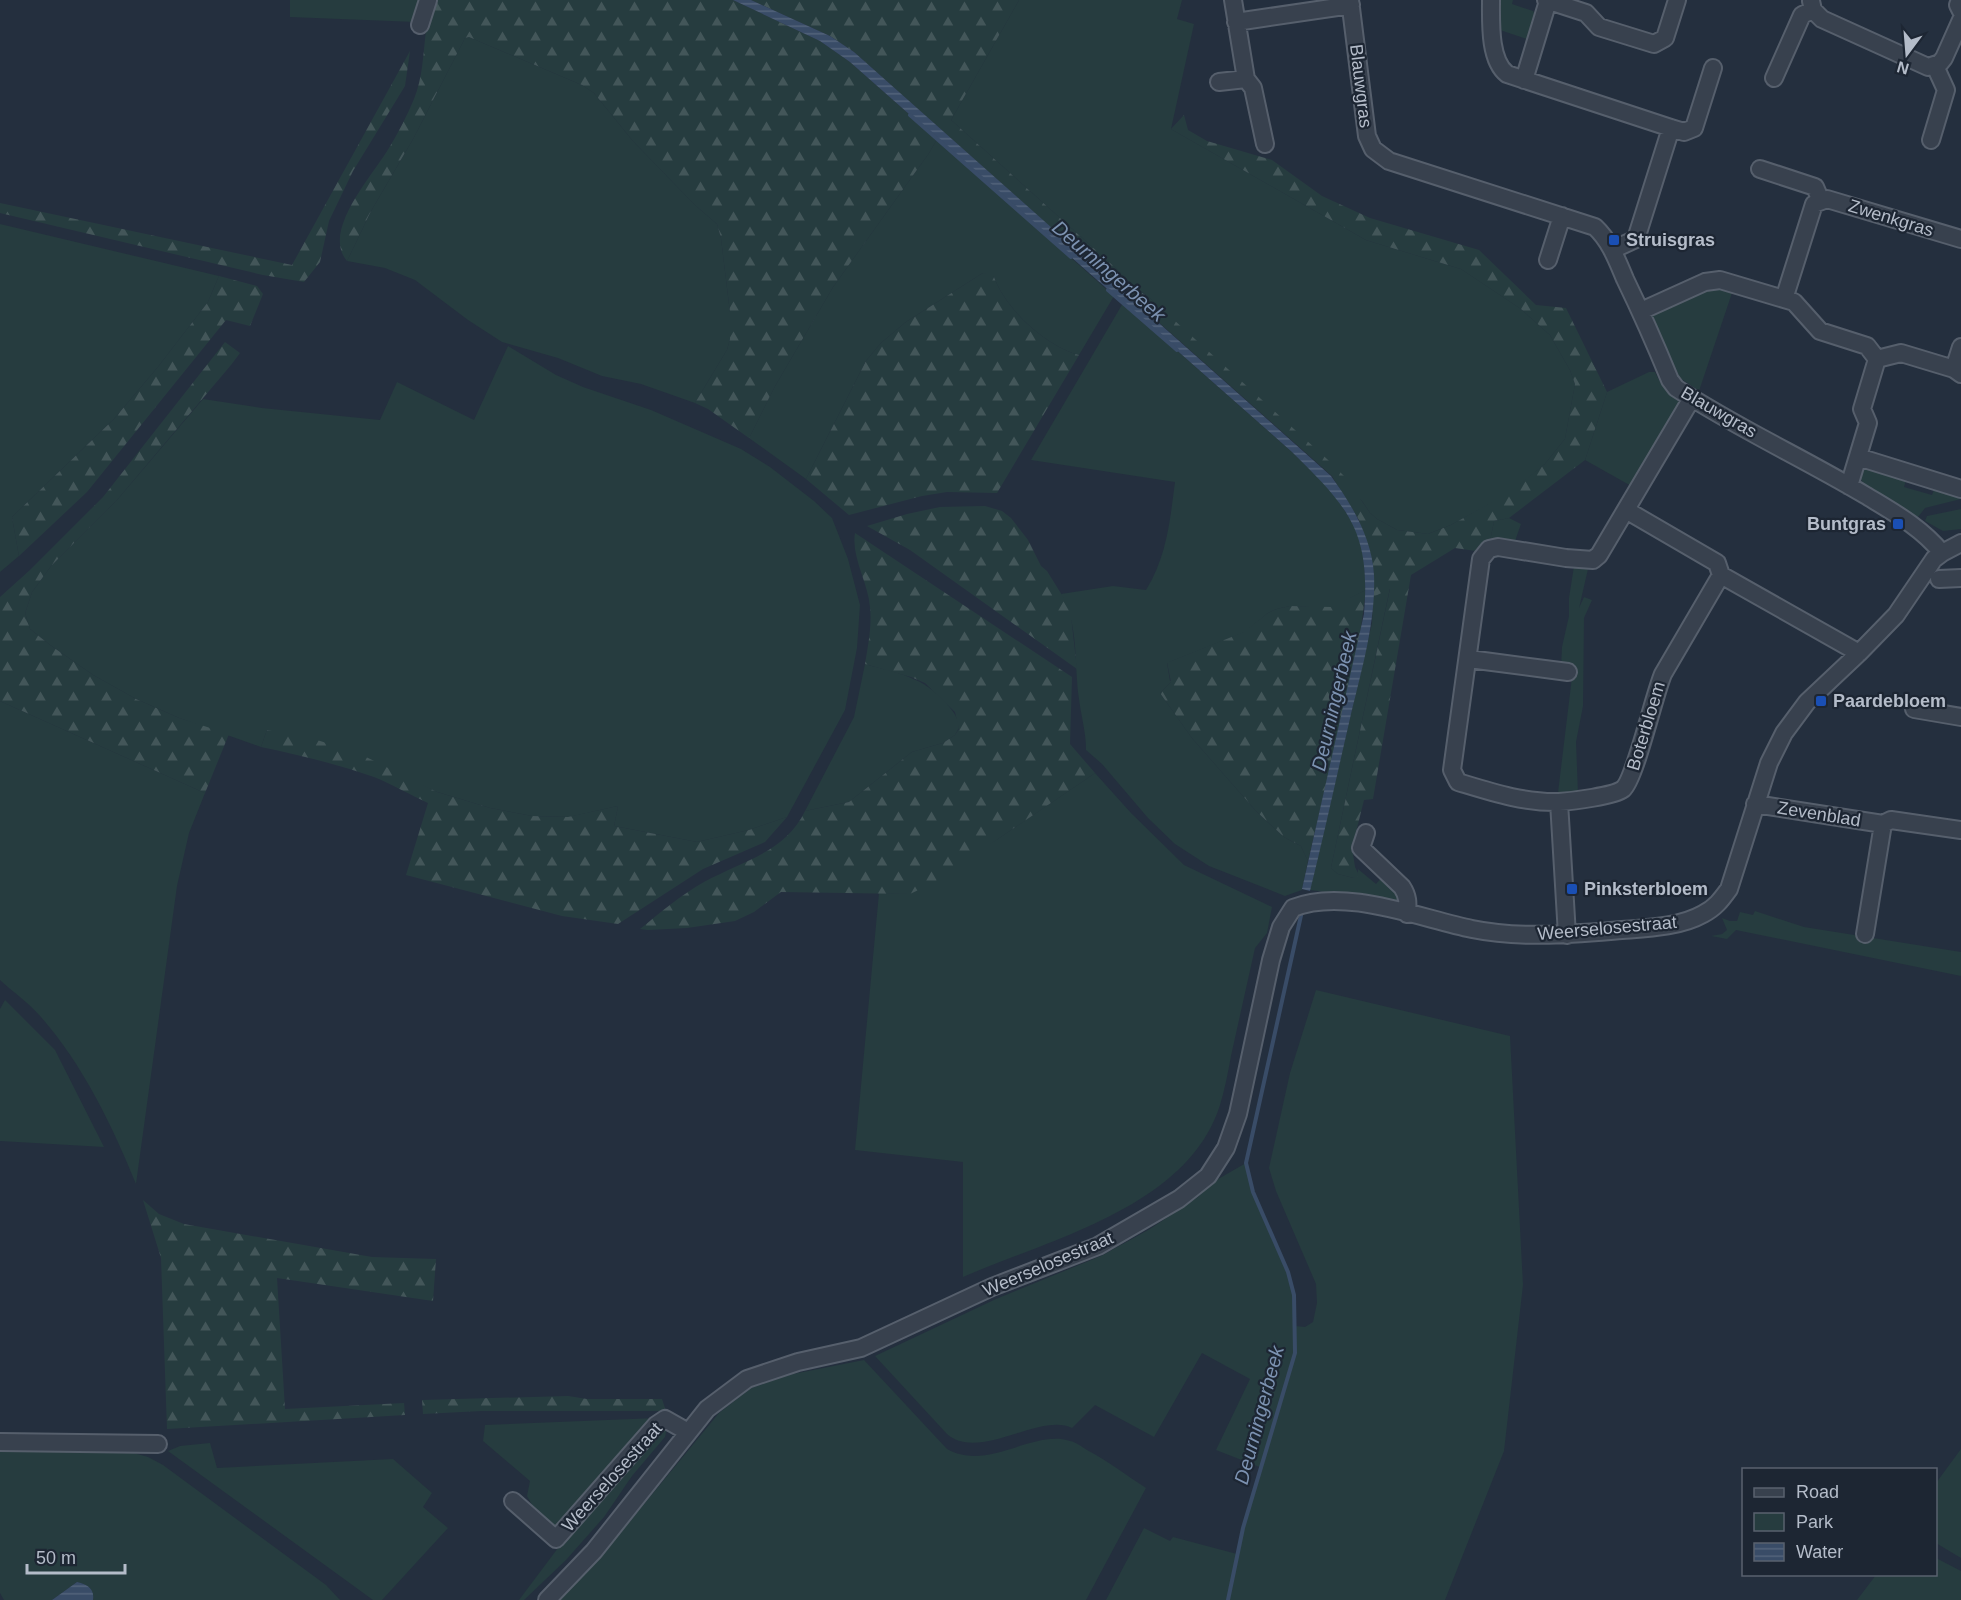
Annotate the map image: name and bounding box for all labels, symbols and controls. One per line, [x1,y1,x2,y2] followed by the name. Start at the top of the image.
[1877,24,1937,84] north arrow
[1346,43,1376,129] street label: Blauwgras
[1895,58,1911,78] text: N
[1846,196,1936,240] street label: Zwenkgras
[1048,216,1171,327] water label: Deurningerbeek
[1626,230,1715,250] place label: Struisgras
[1607,233,1621,247] marker: Struisgras
[1678,382,1760,442] street label: Blauwgras
[1807,514,1886,534] place label: Buntgras
[1891,517,1905,531] marker: Buntgras
[1307,628,1361,773] water label: Deurningerbeek
[1623,679,1669,773] street label: Boterbloem
[1833,691,1946,711] place label: Paardebloem
[1814,694,1828,708] marker: Paardebloem
[1776,798,1862,830] street label: Zevenblad
[1584,879,1708,899] place label: Pinksterbloem
[1565,882,1579,896] marker: Pinksterbloem
[1537,912,1677,944] street label: Weerselosestraat
[980,1227,1116,1301] street label: Weerselosestraat
[1230,1342,1288,1487] water label: Deurningerbeek
[558,1418,666,1536] street label: Weerselosestraat
[1742,1468,1937,1576] legend
[1796,1482,1839,1502] text: Road
[1796,1512,1834,1532] text: Park
[27,1537,124,1575] scale bar
[1796,1542,1843,1562] text: Water
[36,1548,76,1568] text: 50 m

